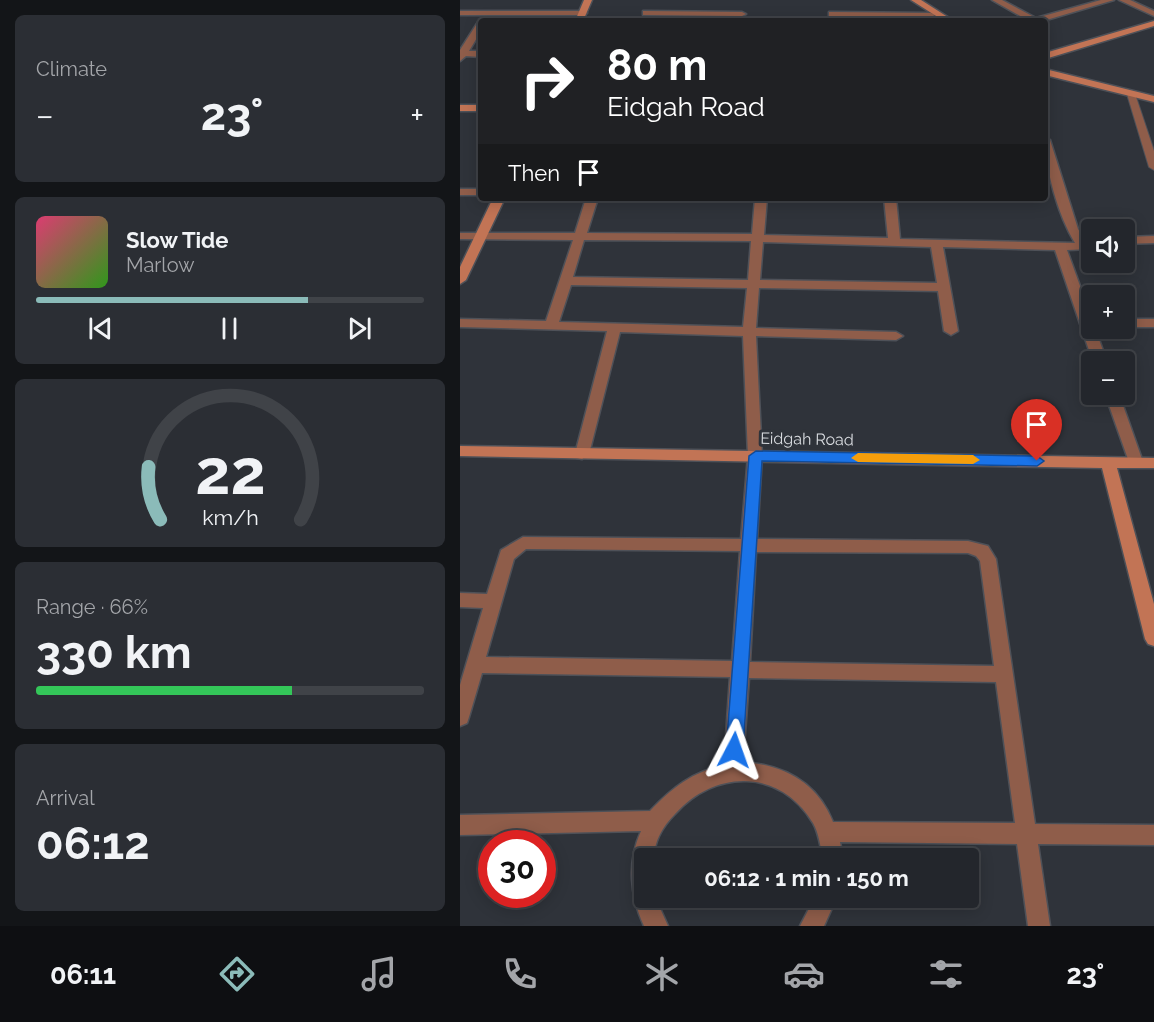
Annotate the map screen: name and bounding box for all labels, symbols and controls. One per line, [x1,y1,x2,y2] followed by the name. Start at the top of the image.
[607,41,707,90] text: 80 m
[508,42,586,120] icon: right
[36,57,107,81] text: Climate
[201,88,263,141] text: 23°
[607,91,765,122] text: Eidgah Road
[36,96,54,135] text: −
[410,96,424,135] text: +
[572,156,605,189] icon: arrive
[508,160,560,186] text: Then
[1081,219,1135,405] map controls
[1081,219,1135,273] button: sound
[126,227,228,253] text: Slow Tide
[126,253,195,277] text: Marlow
[1081,285,1135,339] button: +
[84,312,117,345] icon: previous
[213,312,246,345] icon: pause
[343,312,376,345] icon: next
[1081,351,1135,405] button: −
[1011,399,1062,461] pin
[1020,408,1053,441] icon: arrive
[760,429,854,449] street label: Eidgah Road
[195,435,265,509] text: 22
[202,505,258,530] text: km/h
[36,595,148,619] text: Range · 66%
[36,626,192,679] text: 330 km
[702,718,766,782] position arrow
[36,786,95,810] text: Arrival
[36,817,150,870] text: 06:12
[478,830,556,908] speed limit sign: 30
[704,865,909,891] text: 06:12 · 1 min · 150 m
[216,953,258,995] icon: directions
[358,953,400,995] icon: music
[499,953,541,995] icon: phone
[641,953,683,995] icon: climate
[783,953,825,995] icon: car
[925,953,967,995] icon: filters
[50,959,116,990] text: 06:11
[1067,959,1104,990] text: 23°

